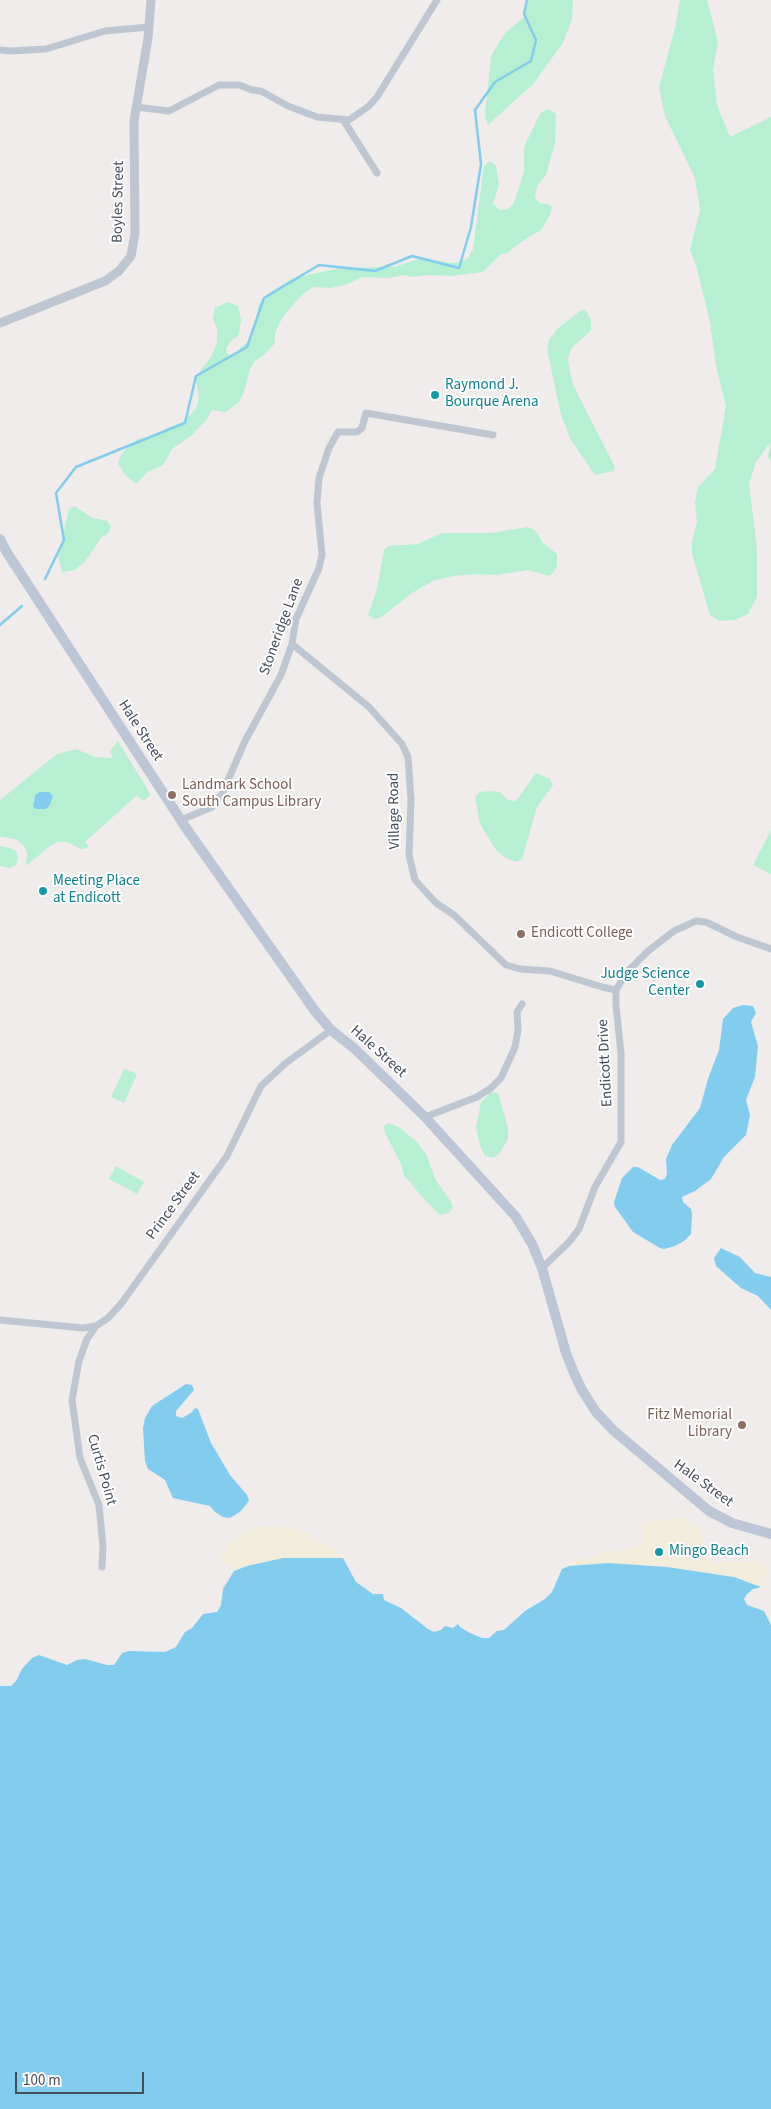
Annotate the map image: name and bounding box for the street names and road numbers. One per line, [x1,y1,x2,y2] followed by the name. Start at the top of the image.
[109,161,129,243] street label: Boyles Street
[256,576,308,678] street label: Stoneridge Lane
[114,697,166,765] street label: Hale Street
[385,773,405,849] street label: Village Road
[595,1019,617,1107] street label: Endicott Drive
[346,1022,410,1082] street label: Hale Street
[143,1168,205,1244] street label: Prince Street
[82,1432,120,1508] street label: Curtis Point
[670,1456,736,1512] street label: Hale Street

